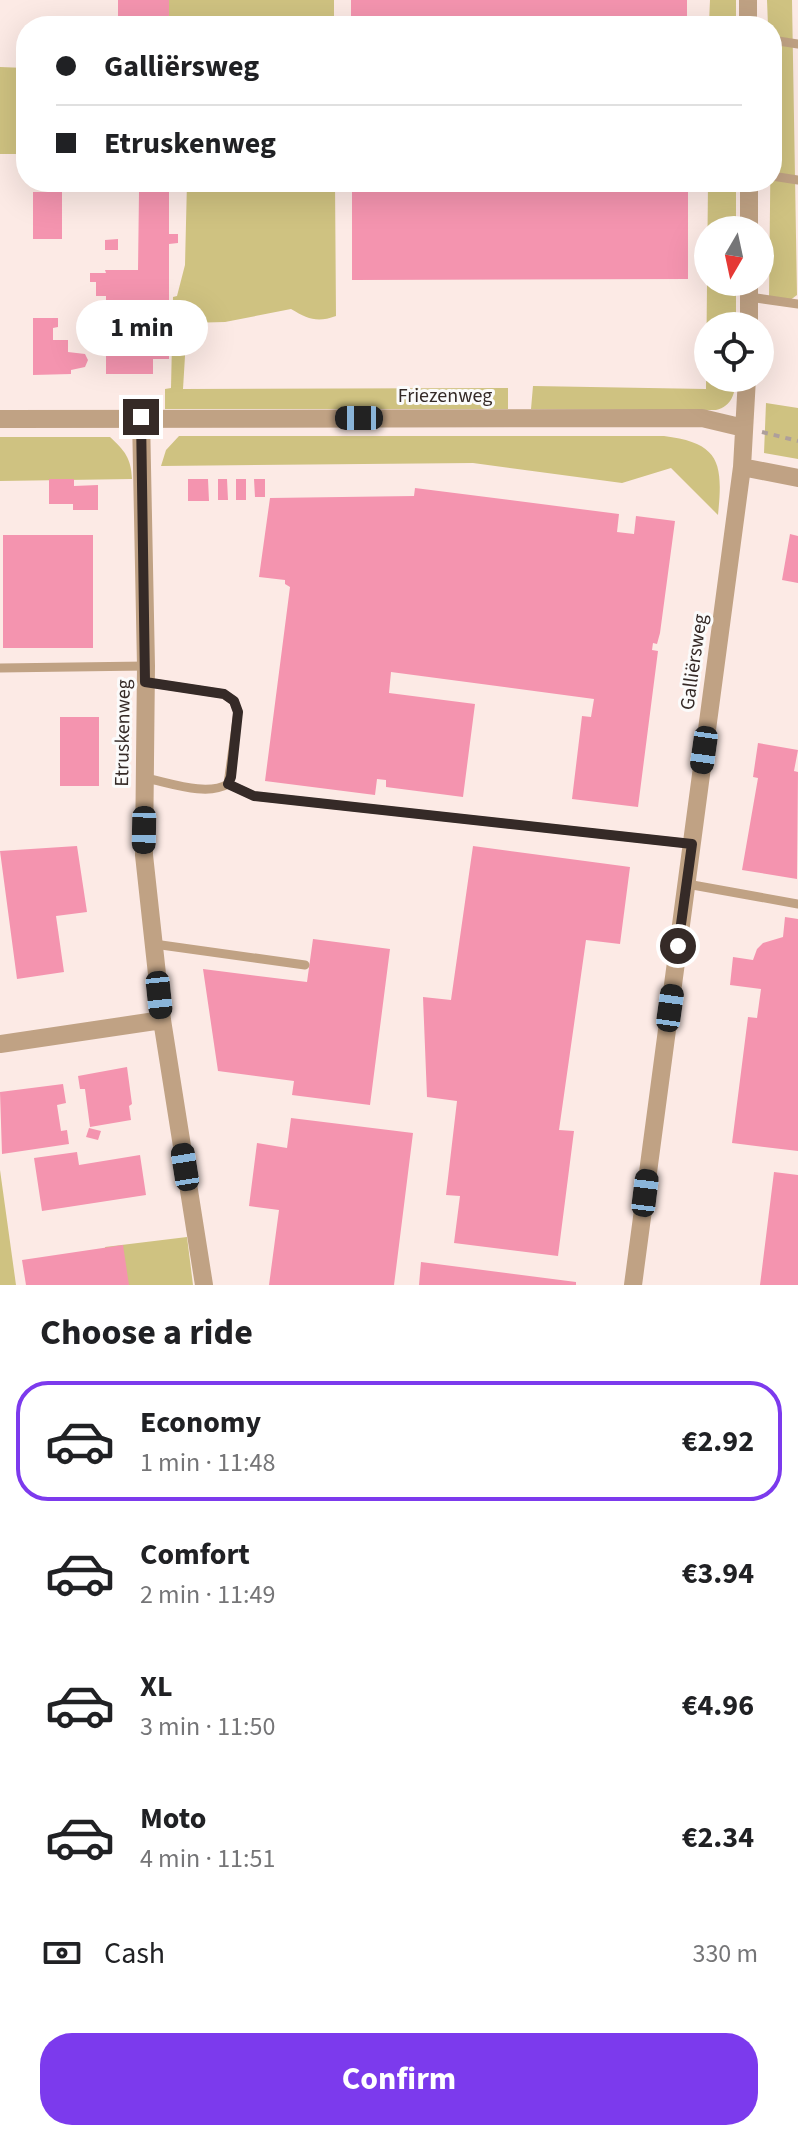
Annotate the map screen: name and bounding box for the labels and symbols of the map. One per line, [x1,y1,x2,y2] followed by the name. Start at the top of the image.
[694,216,774,296] north arrow
[75,301,207,357] callout: 1 min
[398,382,492,410] street label: Friezenweg
[123,399,159,435] route end
[335,406,383,430] car
[673,612,715,712] street label: Galliërsweg
[108,679,138,787] street label: Etruskenweg
[689,725,719,775] car
[132,806,156,854] car
[660,928,696,964] route start
[145,970,173,1020] car
[655,983,685,1033] car
[169,1141,201,1193] car
[630,1168,660,1218] car

